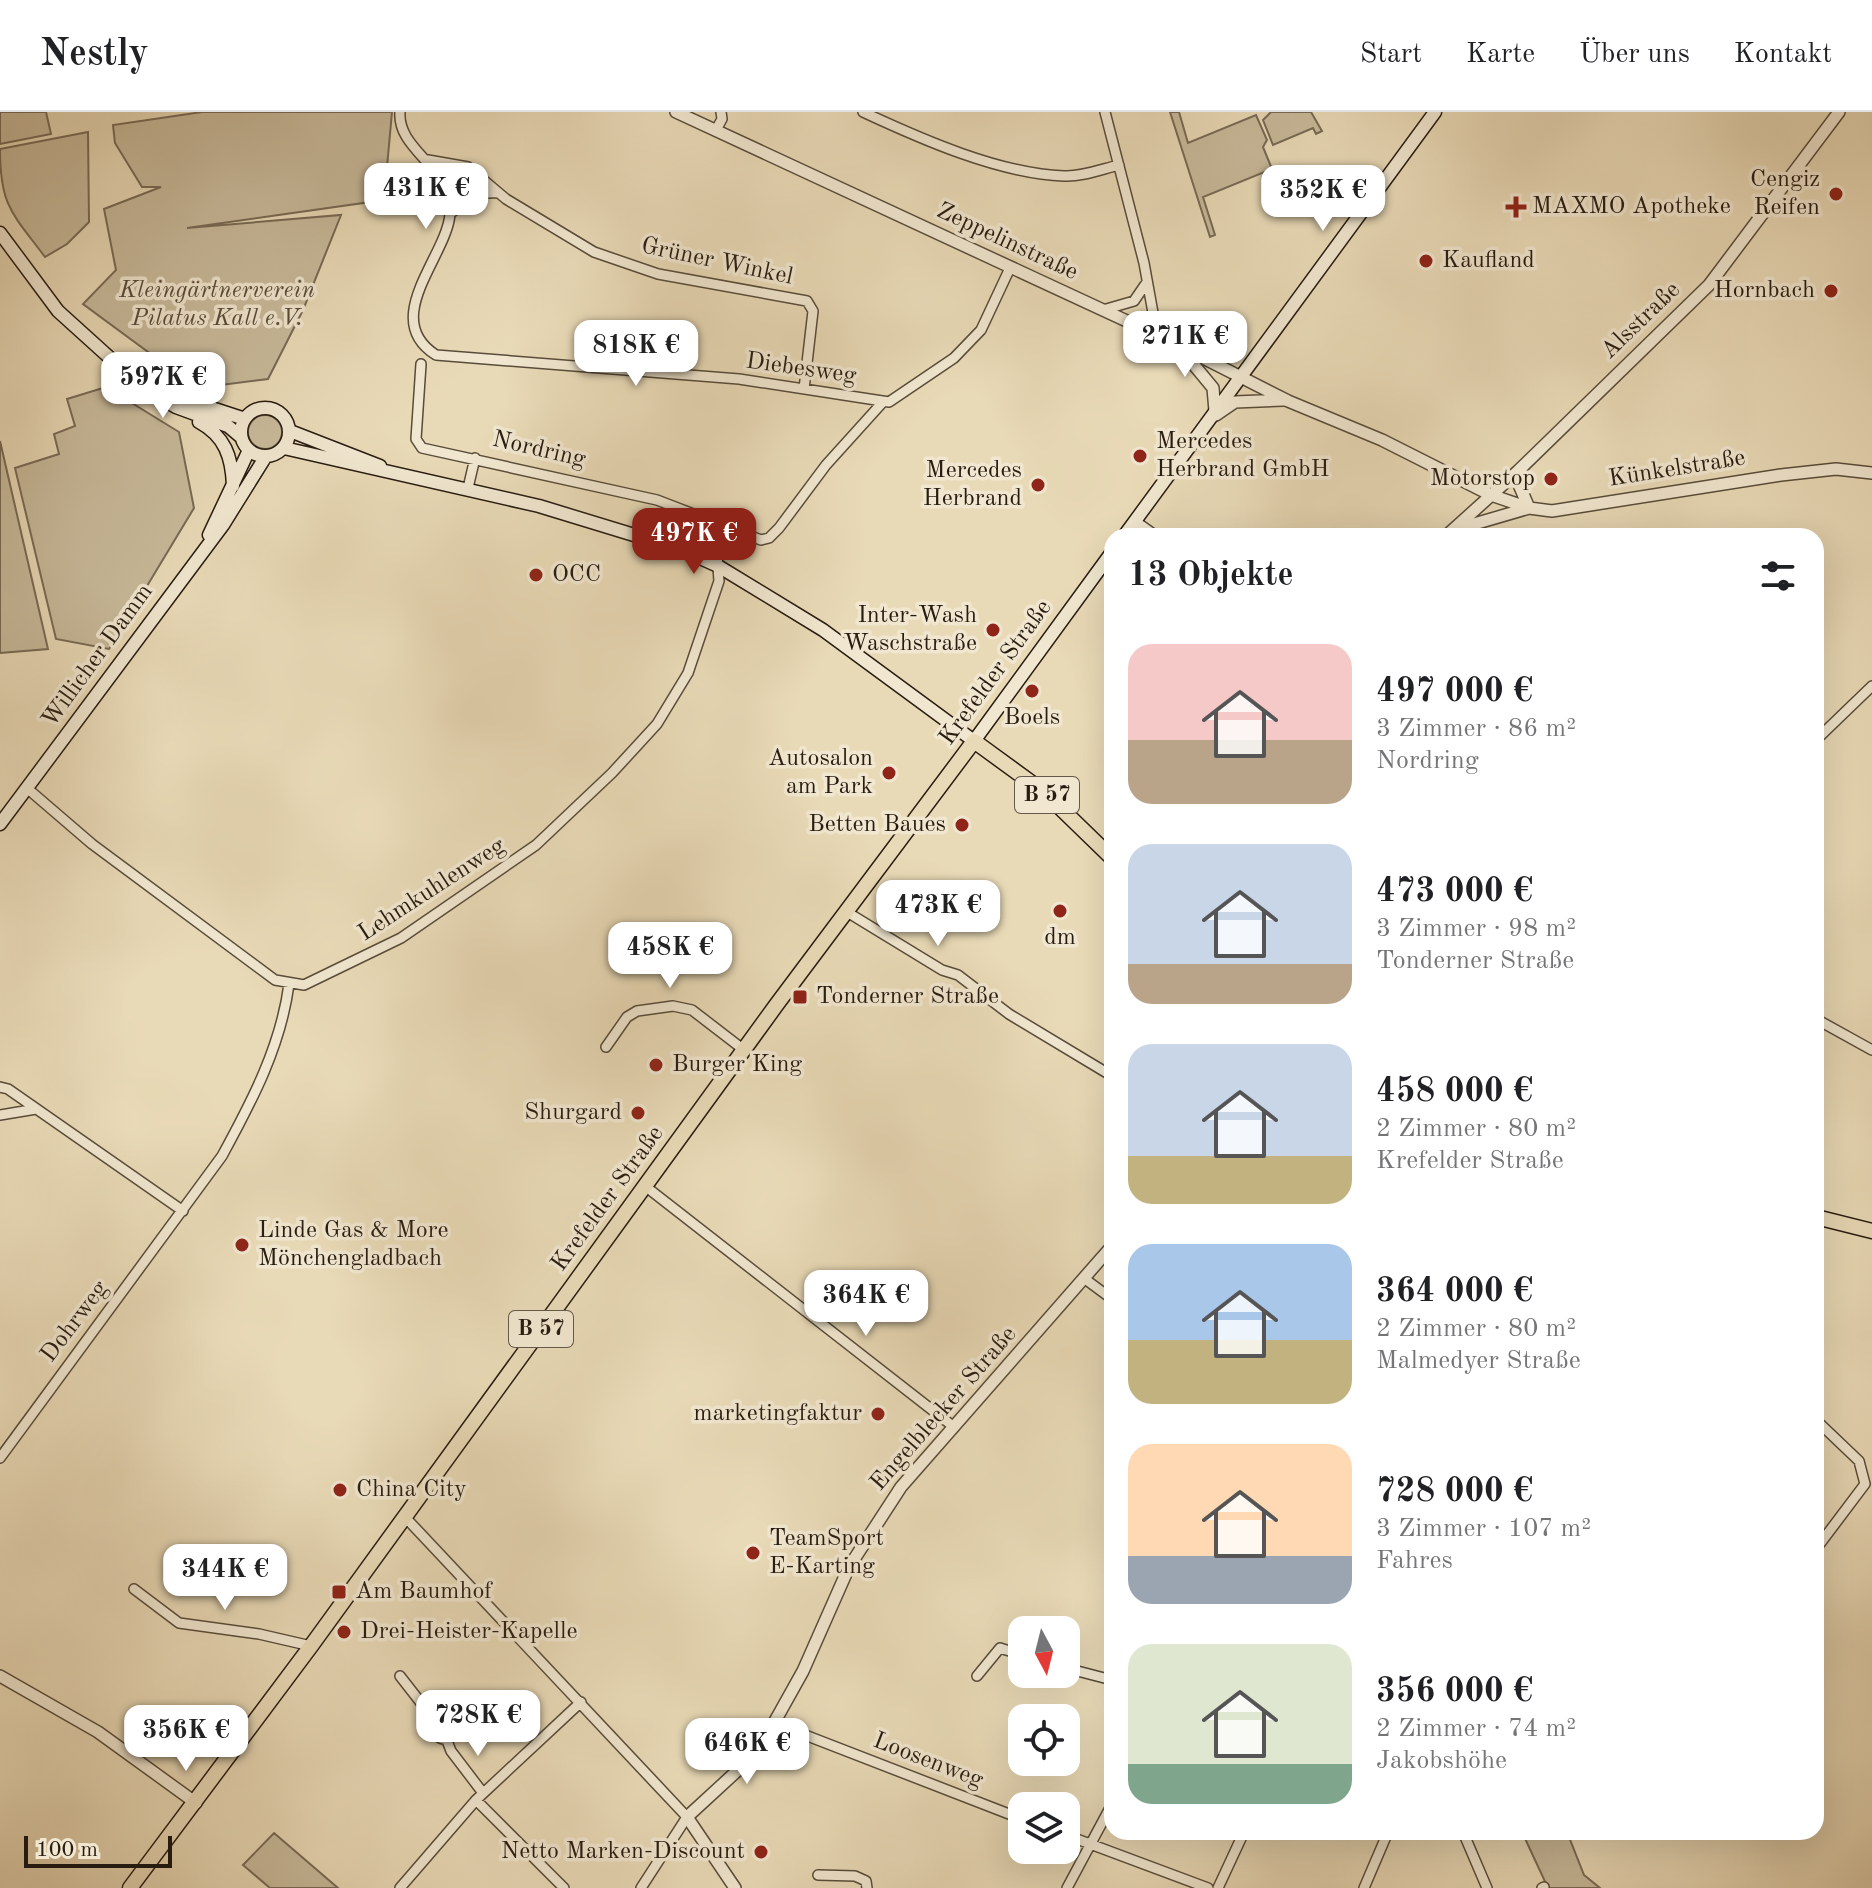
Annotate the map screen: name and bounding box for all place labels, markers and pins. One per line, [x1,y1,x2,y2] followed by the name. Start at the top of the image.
[361,163,491,231] pin: 431K €
[1258,165,1388,233] pin: 352K €
[1750,168,1820,220] place label: Cengiz Reifen
[1827,185,1845,203] marker: Cengiz Reifen
[1532,195,1731,219] place label: MAXMO Apotheke
[1507,198,1525,216] marker: MAXMO Apotheke
[1442,249,1535,273] place label: Kaufland
[1417,252,1435,270] marker: Kaufland
[1714,279,1815,303] place label: Hornbach
[1822,282,1840,300] marker: Hornbach
[1120,311,1250,379] pin: 271K €
[571,320,701,388] pin: 818K €
[98,352,228,420] pin: 597K €
[1156,430,1330,482] place label: Mercedes Herbrand GmbH
[1131,447,1149,465] marker: Mercedes Herbrand GmbH
[923,459,1022,511] place label: Mercedes Herbrand
[1430,467,1535,491] place label: Motorstop
[1542,470,1560,488] marker: Motorstop
[1029,476,1047,494] marker: Mercedes Herbrand
[629,508,759,576] pin: 497K €
[552,563,601,587] place label: OCC
[527,566,545,584] marker: OCC
[843,604,977,656] place label: Inter-Wash Waschstraße
[984,621,1002,639] marker: Inter-Wash Waschstraße
[1023,682,1041,700] marker: Boels
[1004,706,1060,730] place label: Boels
[768,747,873,799] place label: Autosalon am Park
[880,764,898,782] marker: Autosalon am Park
[808,813,946,837] place label: Betten Baues
[953,816,971,834] marker: Betten Baues
[873,880,1003,948] pin: 473K €
[1051,902,1069,920] marker: dm
[605,922,735,990] pin: 458K €
[1044,926,1076,950] place label: dm
[816,985,999,1009] place label: Tonderner Straße
[791,988,809,1006] marker: Tonderner Straße
[672,1053,802,1077] place label: Burger King
[647,1056,665,1074] marker: Burger King
[524,1101,622,1125] place label: Shurgard
[629,1104,647,1122] marker: Shurgard
[258,1219,449,1271] place label: Linde Gas & More Mönchengladbach
[233,1236,251,1254] marker: Linde Gas & More Mönchengladbach
[801,1270,931,1338] pin: 364K €
[694,1402,862,1426] place label: marketingfaktur
[869,1405,887,1423] marker: marketingfaktur
[356,1478,467,1502] place label: China City
[331,1481,349,1499] marker: China City
[769,1527,884,1579] place label: TeamSport E-Karting
[160,1544,290,1612] pin: 344K €
[744,1544,762,1562] marker: TeamSport E-Karting
[355,1580,493,1604] place label: Am Baumhof
[330,1583,348,1601] marker: Am Baumhof
[360,1620,577,1644] place label: Drei-Heister-Kapelle
[335,1623,353,1641] marker: Drei-Heister-Kapelle
[413,1690,543,1758] pin: 728K €
[121,1705,251,1773] pin: 356K €
[682,1718,812,1786] pin: 646K €
[501,1840,745,1864] place label: Netto Marken-Discount
[752,1843,770,1861] marker: Netto Marken-Discount

